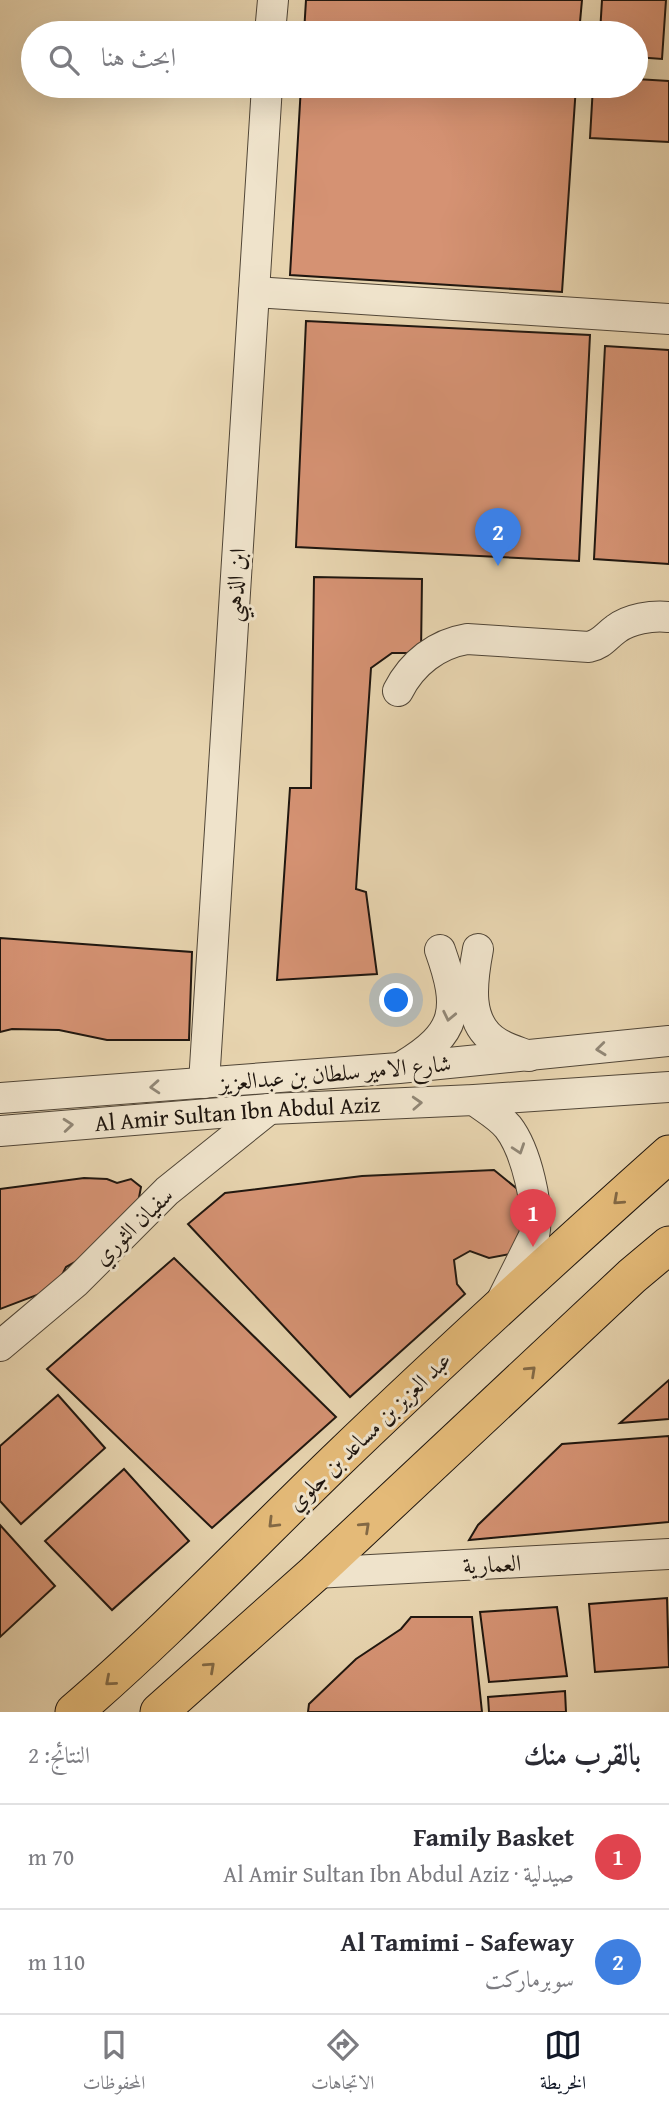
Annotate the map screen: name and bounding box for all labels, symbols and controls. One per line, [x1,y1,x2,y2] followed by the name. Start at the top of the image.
[21,21,648,98] search box
[101,37,176,76] text: ابحث هنا
[45,41,83,79] icon: search
[475,508,521,566] pin: 2
[215,547,259,623] street label: ابن الذهبي
[379,983,413,1017] your location
[442,1010,457,1022] one-way arrow
[595,1041,607,1056] one-way arrow
[215,1046,453,1103] street label: شارع الامير سلطان بن عبدالعزيز
[149,1079,160,1094] one-way arrow
[93,1087,381,1139] street label: Al Amir Sultan Ibn Abdul Aziz
[412,1095,423,1110] one-way arrow
[63,1118,74,1133] one-way arrow
[511,1143,525,1155] one-way arrow
[85,1179,182,1274] street label: سفيان الثوري
[510,1189,556,1247] pin: 1
[613,1192,626,1204] one-way arrow
[279,1343,460,1520] street label: عبد العزيز بن مساعد بن جلوي
[523,1367,536,1379] one-way arrow
[269,1514,282,1527] one-way arrow
[356,1522,369,1535] one-way arrow
[462,1545,522,1582] street label: العمارية
[201,1663,214,1675] one-way arrow
[106,1673,119,1685] one-way arrow
[524,1732,641,1776] text: بالقرب منك
[28,1738,90,1771] text: النتائج: 2
[413,1817,574,1856] text: Family Basket
[28,1840,74,1873] text: 70 m
[612,1840,624,1873] text: 1
[223,1857,574,1890] text: صيدلية · Al Amir Sultan Ibn Abdul Aziz
[341,1922,574,1961] text: Al Tamimi - Safeway
[28,1945,85,1978] text: 110 m
[612,1945,624,1978] text: 2
[485,1962,574,1995] text: سوبرماركت
[83,2026,145,2101] tab: المحفوظات
[311,2026,374,2101] tab: الاتجاهات
[540,2026,586,2101] tab: الخريطة

